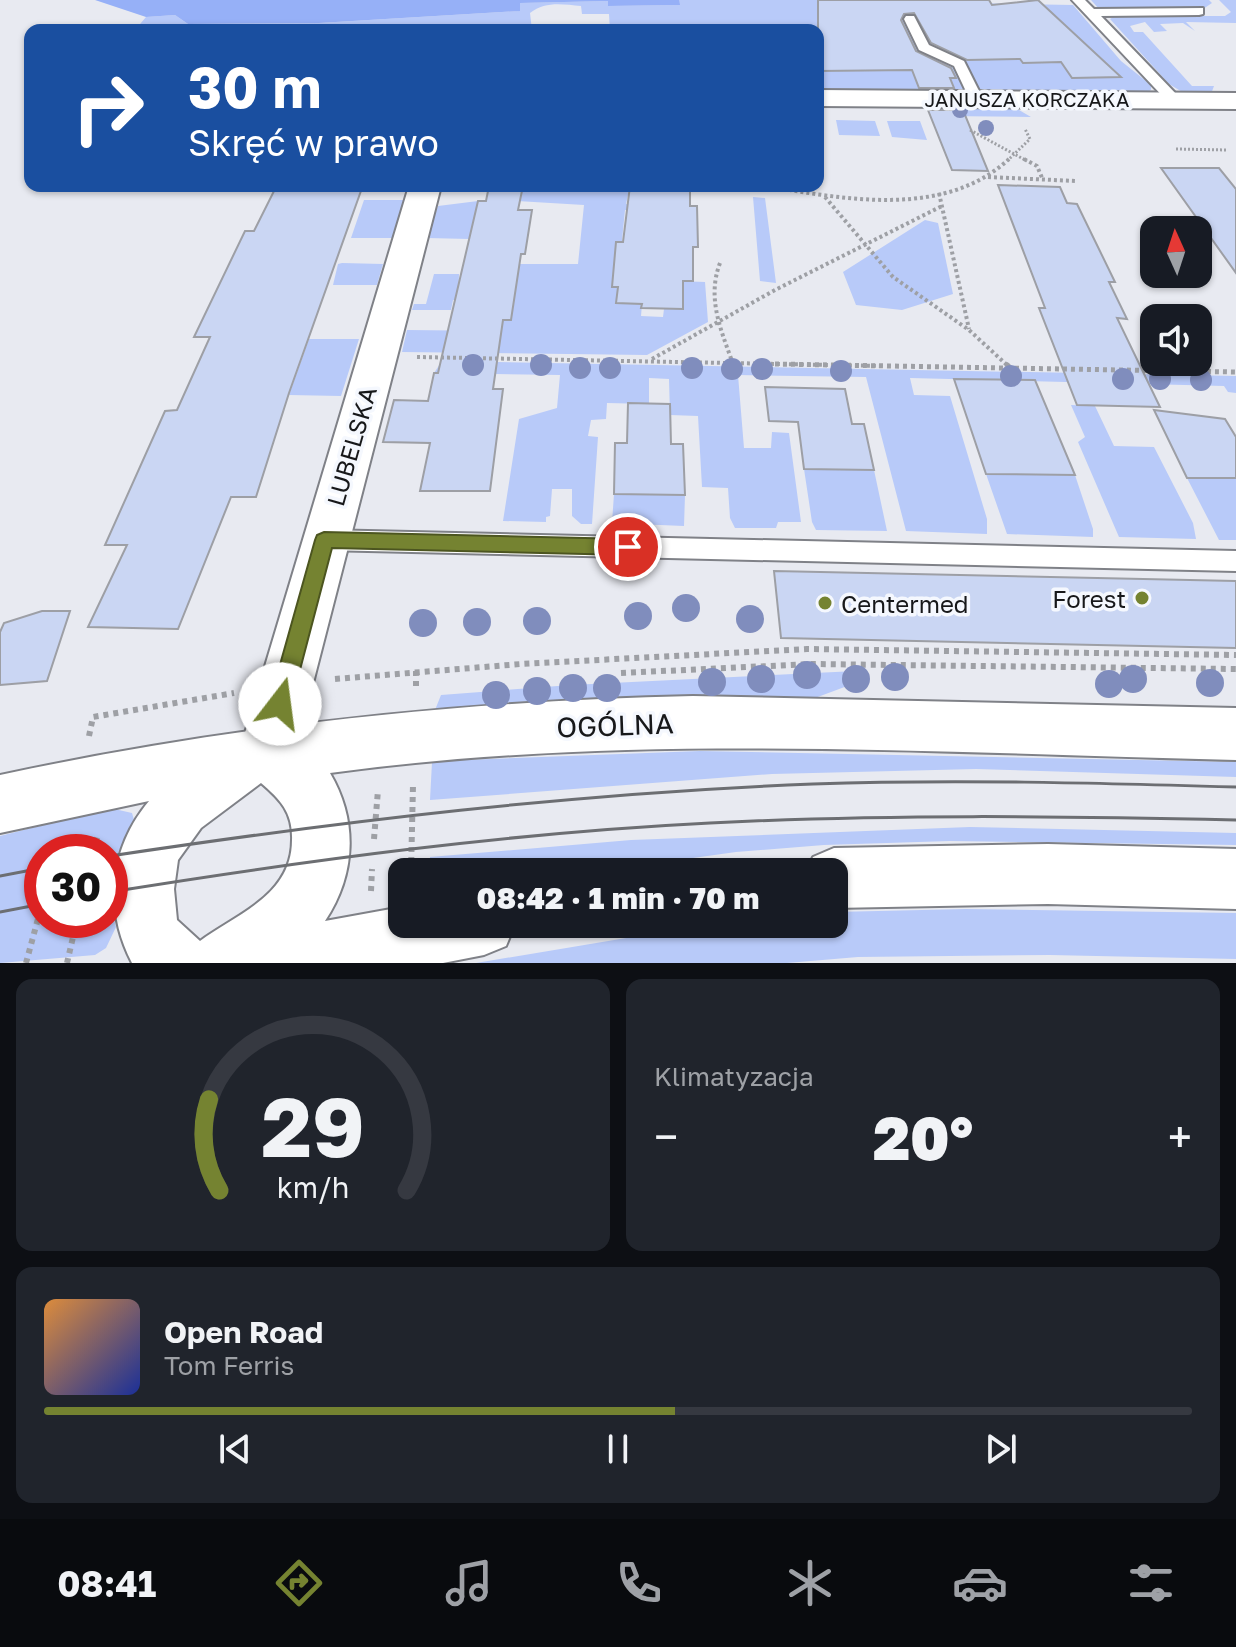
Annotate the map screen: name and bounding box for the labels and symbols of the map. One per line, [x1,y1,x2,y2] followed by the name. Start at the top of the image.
[925,87,1129,111] street label: JANUSZA KORCZAKA
[1140,216,1212,288] north arrow
[320,383,382,509] street label: LUBELSKA
[594,513,662,581] pin
[1052,584,1126,613] place label: Forest
[841,589,969,618] place label: Centermed
[1133,589,1151,607] marker: Forest
[816,594,834,612] marker: Centermed
[238,662,322,746] position arrow
[556,706,674,744] street label: OGÓLNA
[24,834,128,938] speed limit sign: 30

